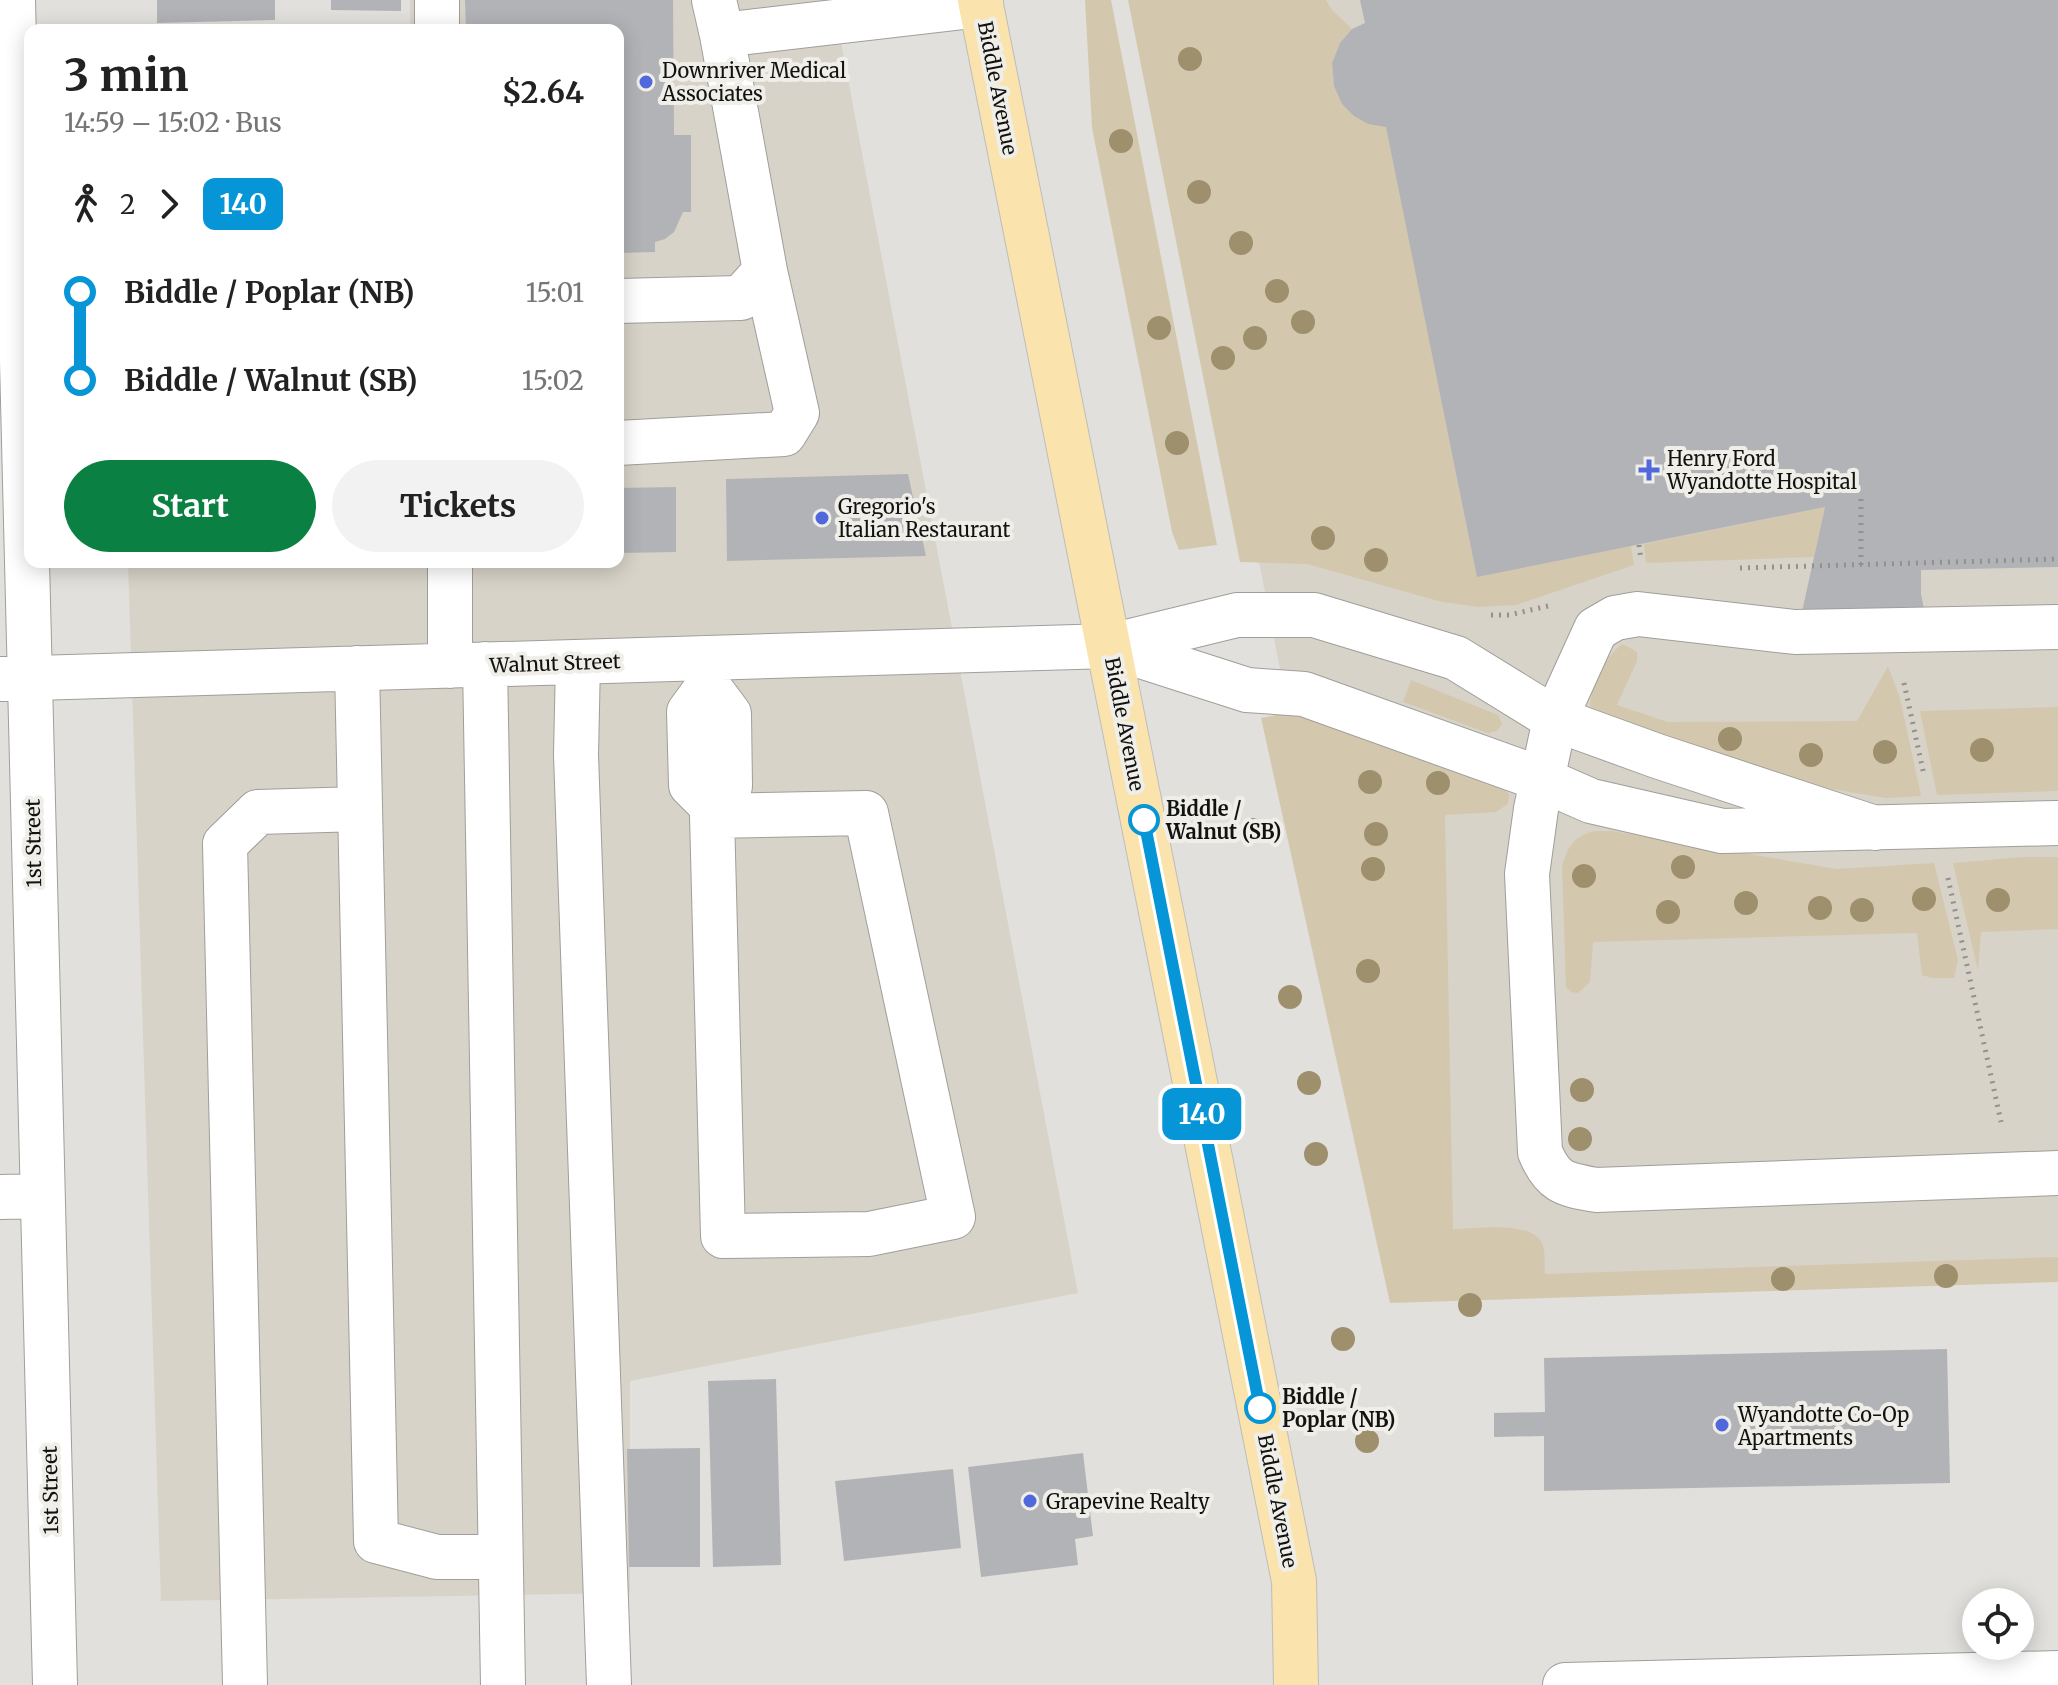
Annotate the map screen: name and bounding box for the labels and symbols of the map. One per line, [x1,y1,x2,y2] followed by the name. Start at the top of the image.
[973,19,1023,157] street label: Biddle Avenue
[661,58,846,106] place label: Downriver Medical Associates
[637,73,655,91] marker: Downriver Medical Associates
[1666,446,1857,494] place label: Henry Ford Wyandotte Hospital
[1638,459,1660,481] marker: Henry Ford Wyandotte Hospital
[838,494,1010,542] place label: Gregorio's Italian Restaurant
[813,509,831,527] marker: Gregorio's Italian Restaurant
[488,648,621,678] street label: Walnut Street
[1100,655,1150,793] street label: Biddle Avenue
[1165,796,1281,844] place label: Biddle / Walnut (SB)
[20,798,46,887] street label: 1st Street
[1129,805,1159,835] marker: Biddle / Walnut (SB)
[1156,1088,1248,1140] line badge: 140
[1282,1384,1395,1432] place label: Biddle / Poplar (NB)
[1245,1393,1275,1423] marker: Biddle / Poplar (NB)
[1737,1402,1909,1450] place label: Wyandotte Co-Op Apartments
[1713,1416,1731,1434] marker: Wyandotte Co-Op Apartments
[1253,1432,1303,1570] street label: Biddle Avenue
[37,1445,63,1534] street label: 1st Street
[1046,1489,1210,1514] place label: Grapevine Realty
[1021,1492,1039,1510] marker: Grapevine Realty

